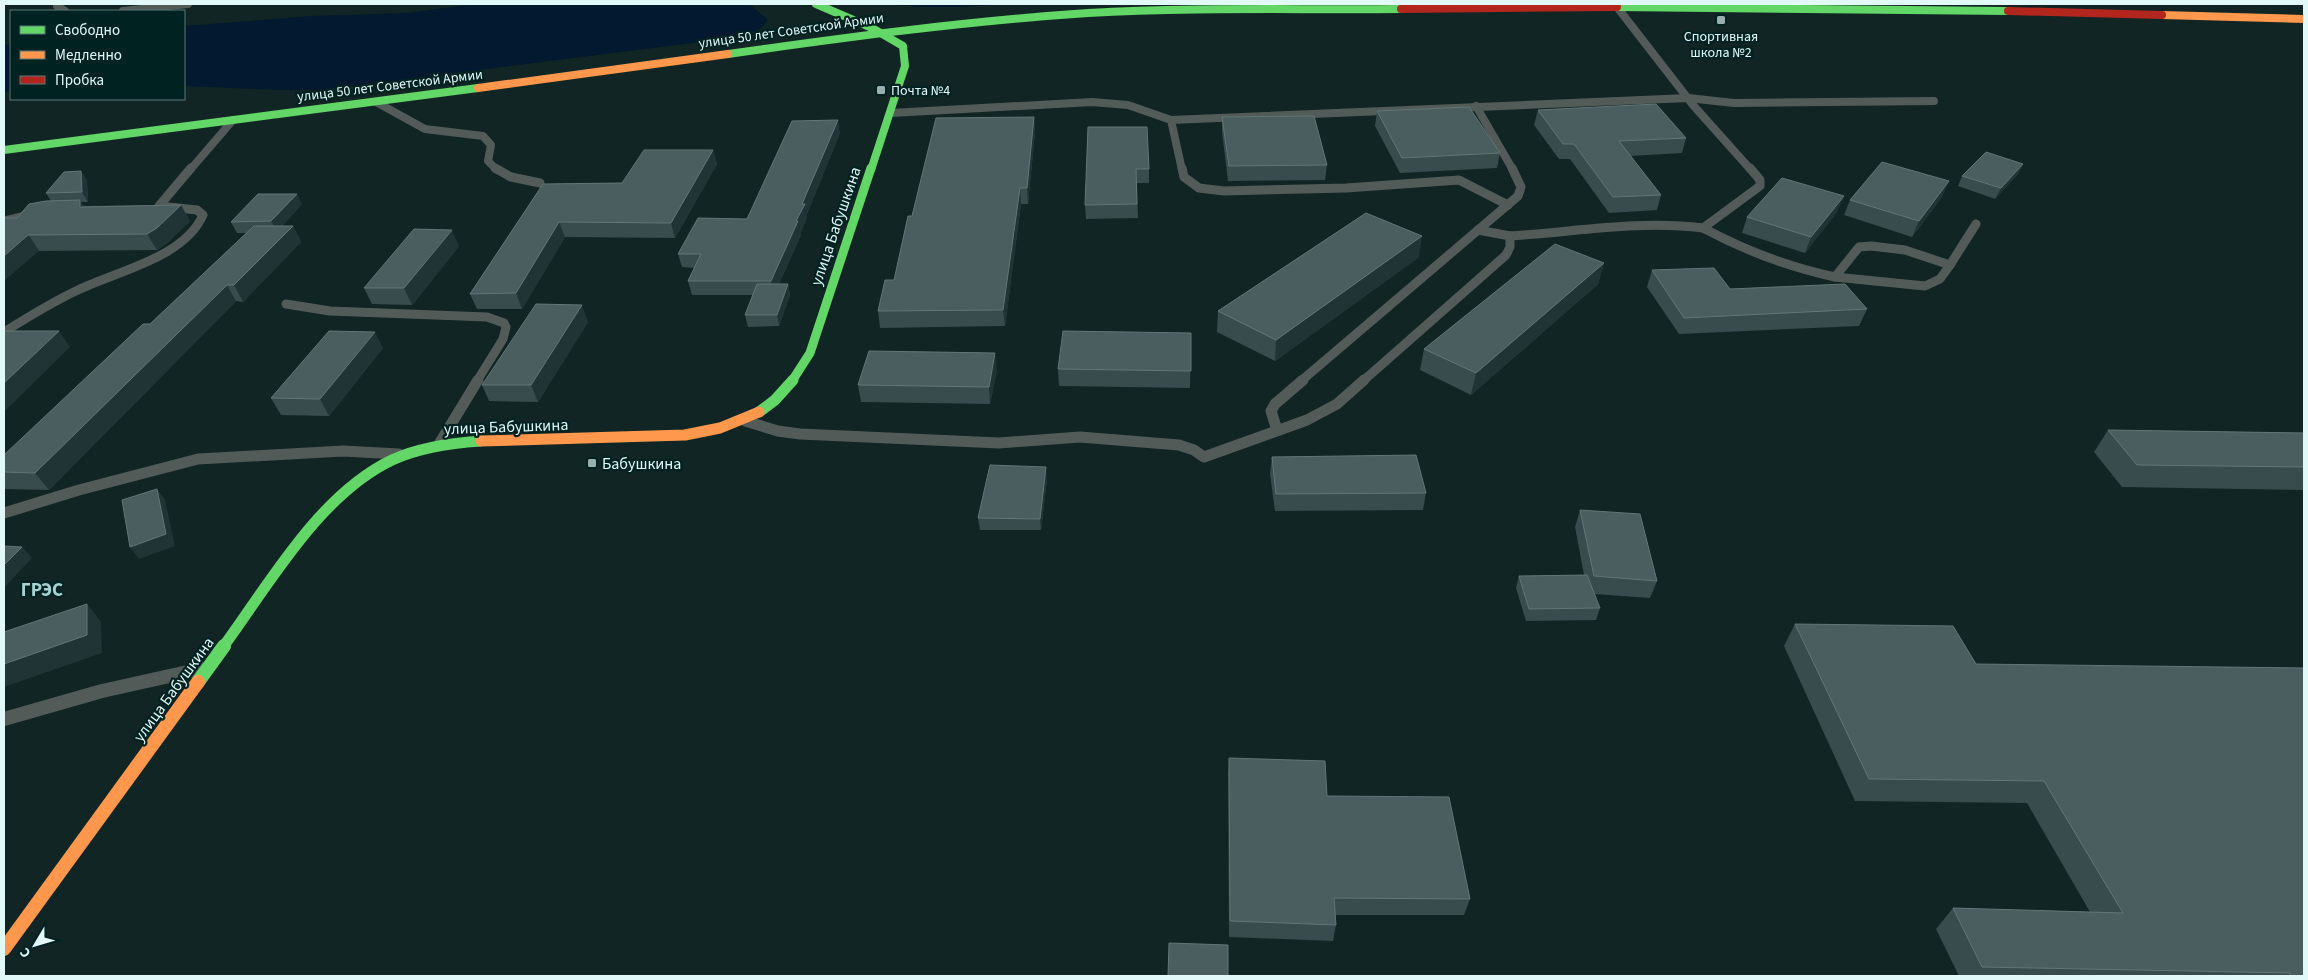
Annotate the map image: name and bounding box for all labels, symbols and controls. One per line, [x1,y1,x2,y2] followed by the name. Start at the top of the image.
[697,8,885,54] street label: улица 50 лет Советской Армии
[10,10,185,100] legend
[1715,14,1727,26] marker: Спортивная школа №2
[55,20,120,41] text: Свободно
[1684,27,1758,63] place label: Спортивная школа №2
[55,45,122,66] text: Медленно
[296,65,484,107] street label: улица 50 лет Советской Армии
[55,70,104,91] text: Пробка
[891,81,950,101] place label: Почта №4
[875,84,887,96] marker: Почта №4
[805,164,867,289] street label: улица Бабушкина
[443,414,569,440] street label: улица Бабушкина
[602,453,681,475] place label: Бабушкина
[586,457,598,469] marker: Бабушкина
[21,577,63,604] district label: ГРЭС
[128,633,219,746] street label: улица Бабушкина
[10,920,60,970] north arrow
[15,943,36,962] text: С

